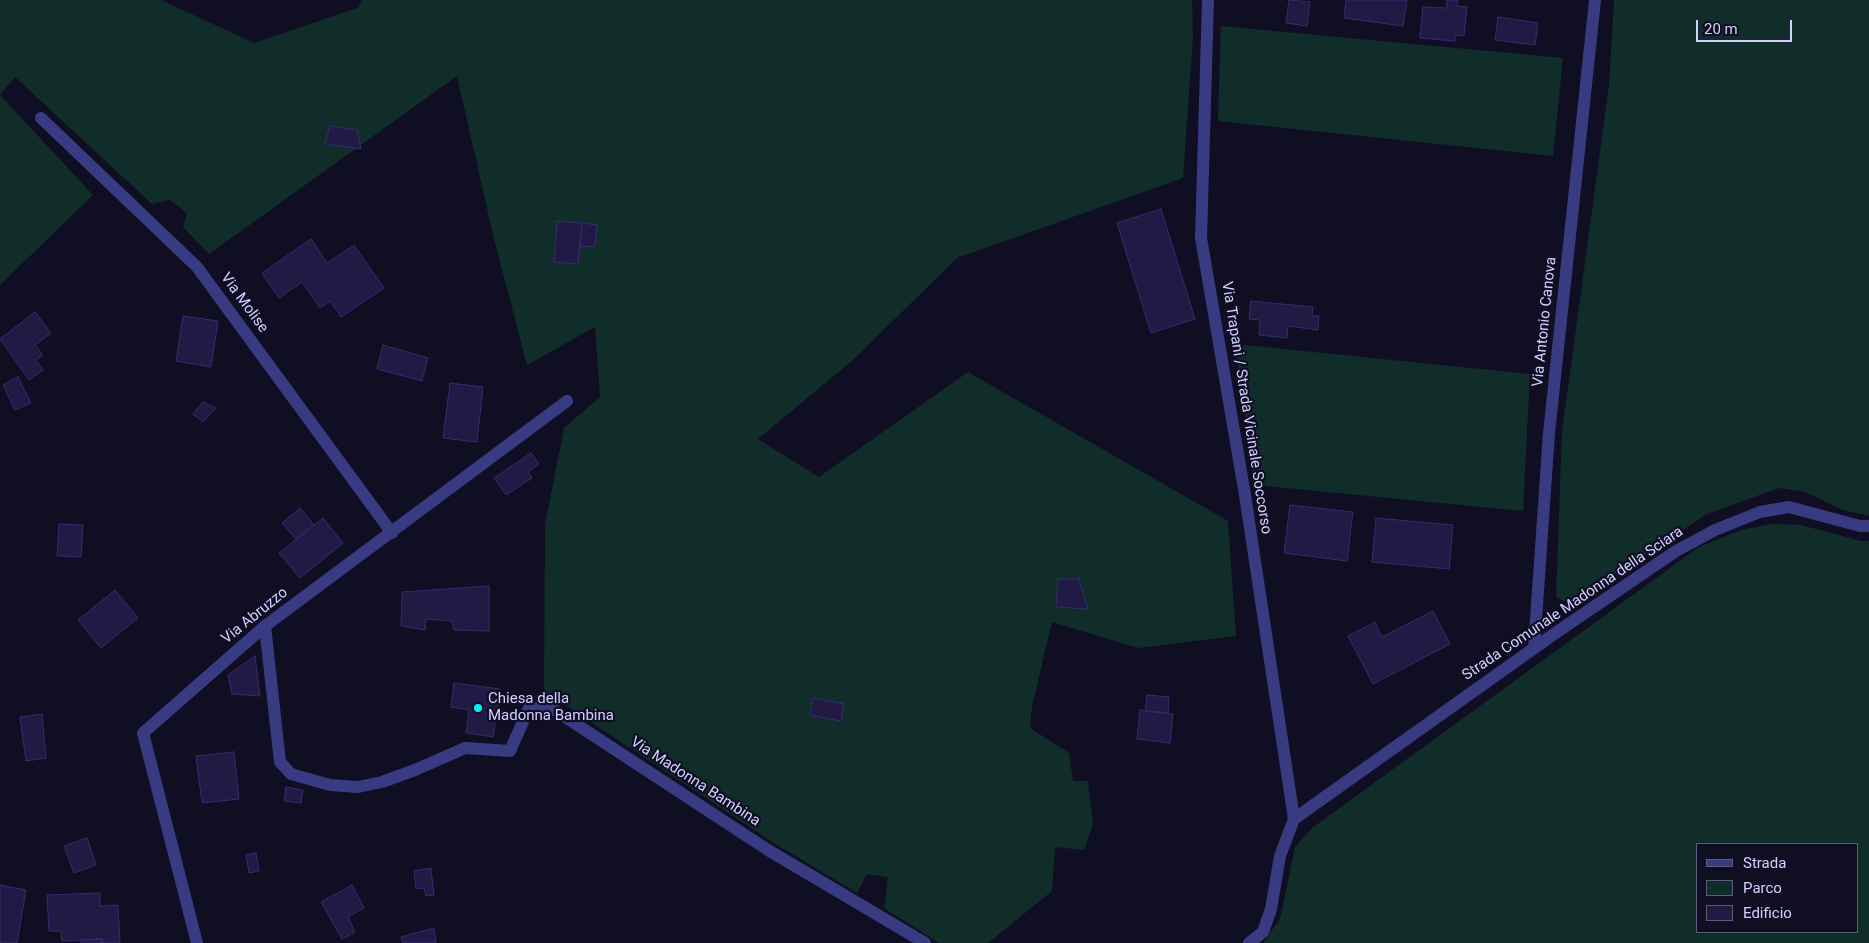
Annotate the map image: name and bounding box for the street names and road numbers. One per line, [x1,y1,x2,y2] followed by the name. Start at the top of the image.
[1529,256,1561,388] street label: Via Antonio Canova
[216,270,272,336] street label: Via Molise
[1217,281,1275,535] street label: Via Trapani / Strada Vicinale Soccorso
[1459,523,1687,685] street label: Strada Comunale Madonna della Sciara
[218,584,292,648] street label: Via Abruzzo
[627,733,763,831] street label: Via Madonna Bambina

